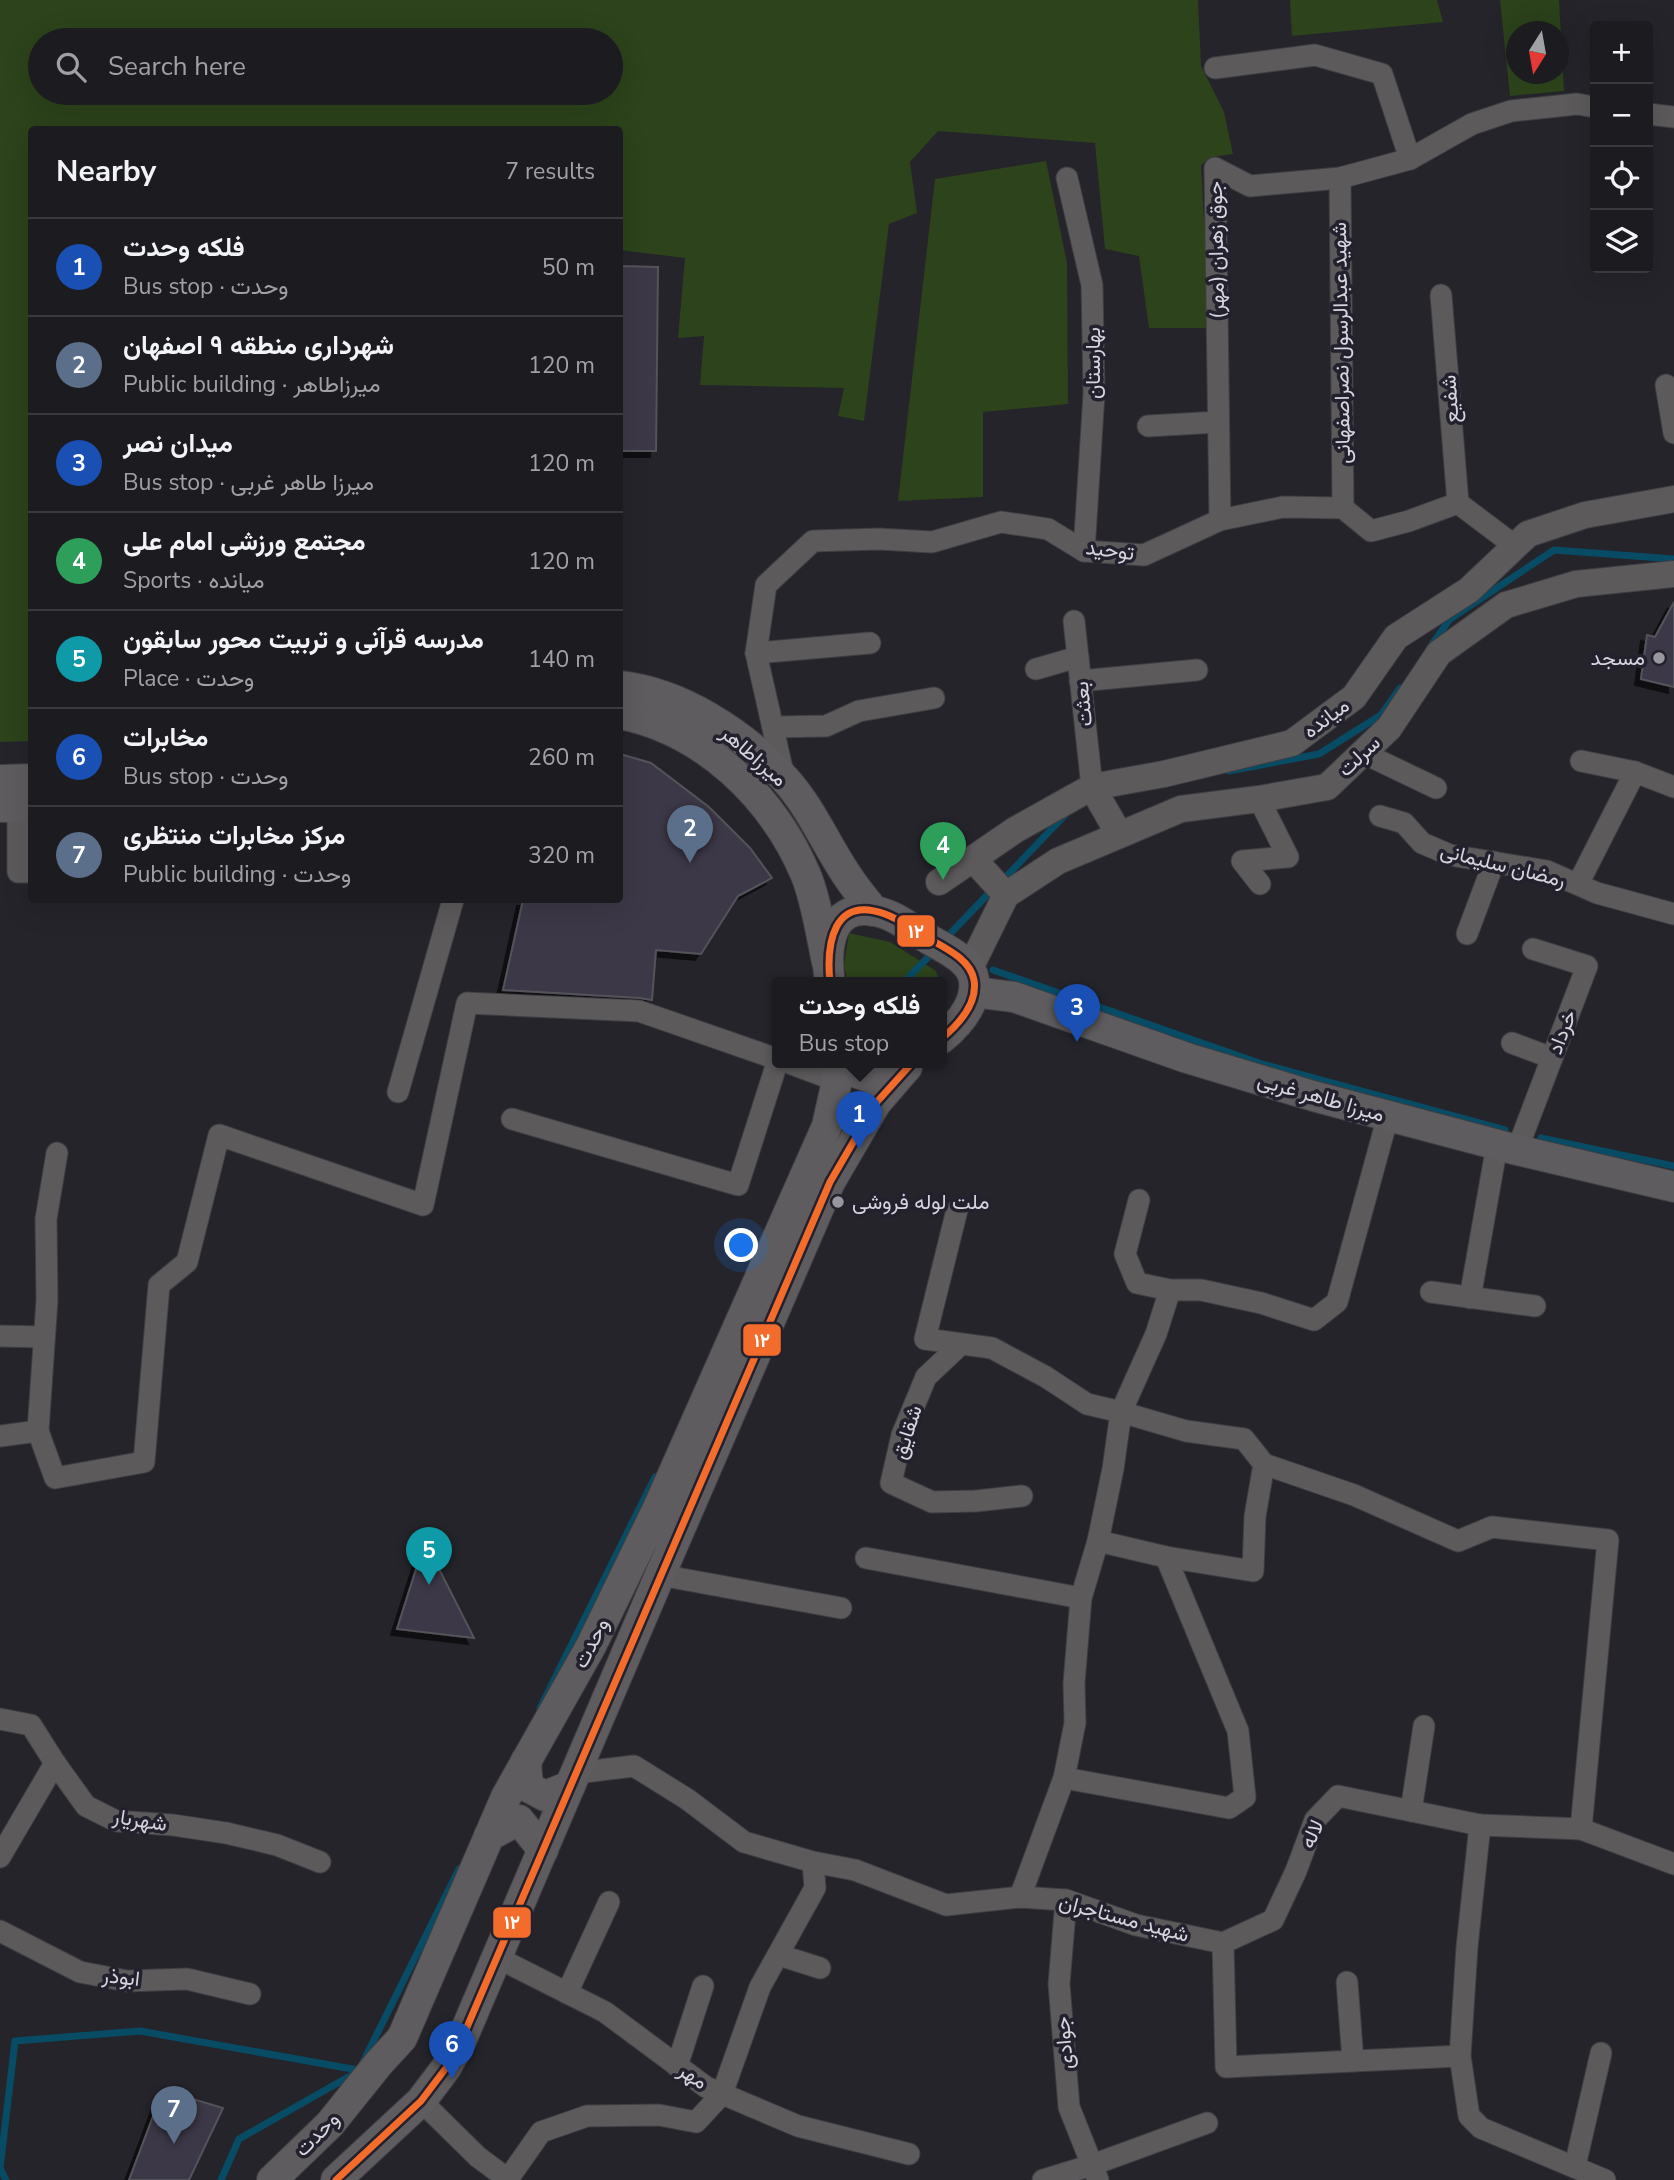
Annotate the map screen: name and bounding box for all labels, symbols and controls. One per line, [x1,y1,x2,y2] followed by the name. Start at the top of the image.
[1506,21,1569,84] north arrow
[1590,21,1653,273] map controls
[1590,21,1653,84] button: +
[28,28,623,105] search box
[52,48,90,86] icon: search
[108,49,246,84] text: Search here
[1590,84,1653,147] button: −
[1590,147,1653,210] button: locate
[56,151,156,192] text: Nearby
[505,156,595,187] text: 7 results
[1201,181,1231,319] street label: جوق زهران (مهر)
[1590,210,1653,273] button: layers
[1325,222,1357,464] street label: شهید عبدالرسول نصراصفهانی
[123,230,245,265] text: فلکه وحدت
[72,252,86,283] text: 1
[542,252,595,283] text: 50 m
[123,271,289,302] text: Bus stop · وحدت
[1079,327,1107,399] street label: بهارستان
[123,328,394,363] text: شهرداری منطقه ۹ اصفهان
[72,350,86,381] text: 2
[528,350,595,381] text: 120 m
[123,369,381,400] text: Public building · میرزاطاهر
[1434,374,1466,424] street label: شفیع
[123,426,233,461] text: میدان نصر
[72,448,86,479] text: 3
[528,448,595,479] text: 120 m
[123,467,374,498] text: Bus stop · میرزا طاهر غربی
[123,524,366,559] text: مجتمع ورزشی امام علی
[1084,533,1136,567] street label: توحید
[72,546,86,577] text: 4
[528,546,595,577] text: 120 m
[123,565,265,596] text: Sports · میانده
[123,622,484,657] text: مدرسه قرآنی و تربیت محور سابقون
[72,644,86,675] text: 5
[528,644,595,675] text: 140 m
[1591,644,1645,672] place label: مسجد
[1651,650,1667,666] marker: مسجد
[123,663,254,694] text: Place · وحدت
[1067,680,1099,728] street label: بعثت
[1297,691,1355,745] street label: میانده
[714,719,793,793] street label: میرزاطاهر
[123,720,208,755] text: مخابرات
[1332,729,1386,783] street label: سرلت
[72,742,86,773] text: 6
[528,742,595,773] text: 260 m
[123,761,289,792] text: Bus stop · وحدت
[667,805,713,863] pin: 2
[123,818,345,853] text: مرکز مخابرات منتظری
[920,822,966,880] pin: 4
[1438,836,1568,894] street label: رمضان سلیمانی
[72,840,86,871] text: 7
[528,840,595,871] text: 320 m
[123,859,351,890] text: Public building · وحدت
[896,914,936,948] line badge: ۱۲
[908,919,924,945] text: ۱۲
[772,977,947,1068] popup
[1054,984,1100,1042] pin: 3
[799,988,920,1023] text: فلکه وحدت
[1541,1006,1583,1058] street label: خرداد
[799,1028,889,1059] text: Bus stop
[1254,1065,1388,1129] street label: میرزا طاهر غربی
[836,1091,882,1149] pin: 1
[852,1188,989,1216] place label: ملت لوله فروشی
[830,1194,846,1210] marker: ملت لوله فروشی
[724,1228,758,1262] your location
[742,1323,782,1357] line badge: ۱۲
[754,1328,770,1354] text: ۱۲
[885,1401,929,1463] street label: شقایق
[406,1527,452,1585] pin: 5
[567,1613,615,1673] street label: وحدت
[110,1802,169,1838] street label: شهریار
[1293,1815,1331,1853] street label: لاله
[1056,1887,1192,1949] street label: شهید مستاجران
[492,1906,532,1939] line badge: ۱۲
[504,1910,520,1936] text: ۱۲
[100,1961,141,1993] street label: ابوذر
[1048,2015,1080,2071] street label: جوادی
[429,2021,475,2079] pin: 6
[672,2056,713,2096] street label: مهر
[151,2086,197,2144] pin: 7
[288,2105,346,2163] street label: وحدت

